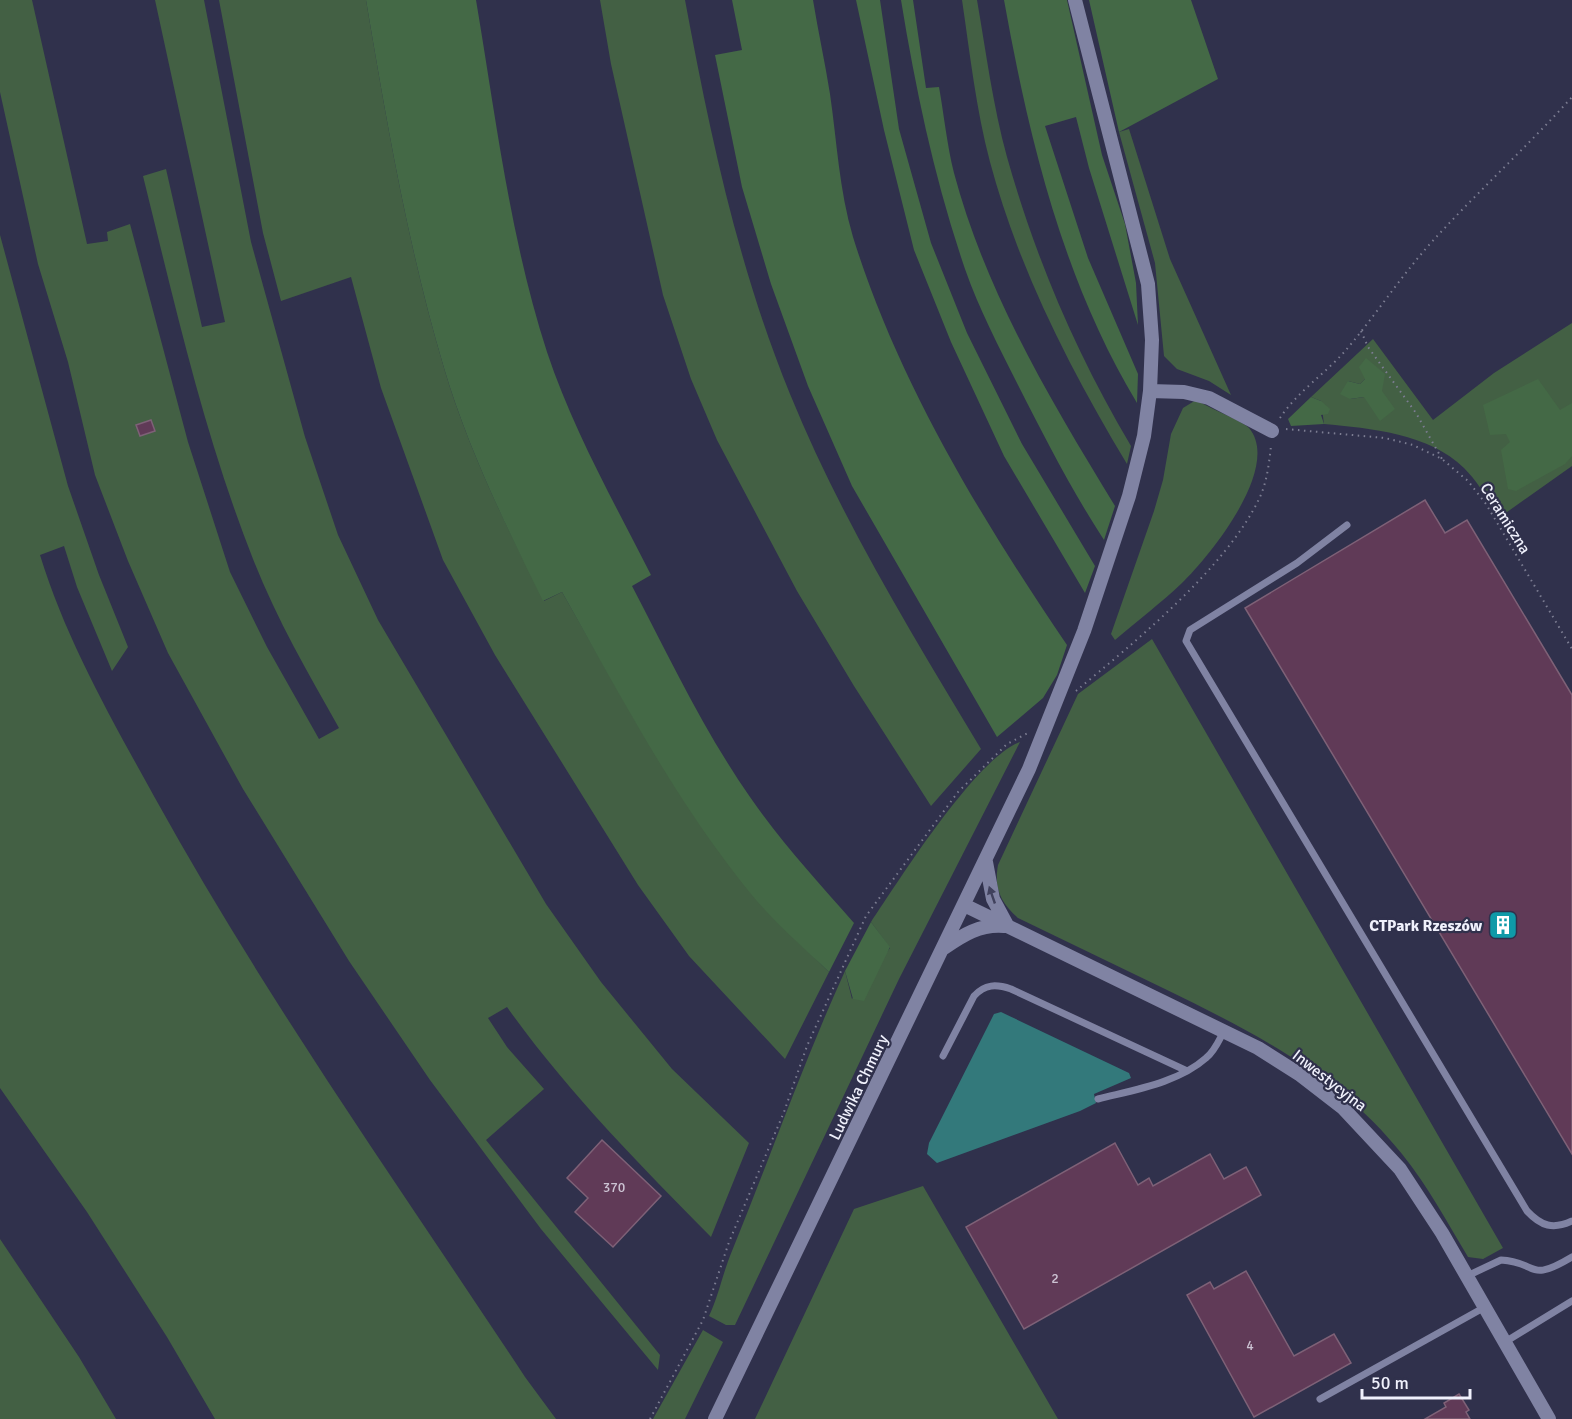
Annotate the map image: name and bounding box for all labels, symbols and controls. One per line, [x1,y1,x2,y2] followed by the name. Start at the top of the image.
[1475,479,1535,558] street label: Ceramiczna
[987,886,997,904] one-way arrow
[1487,909,1519,941] building icon: CTPark Rzeszów
[1369,916,1483,936] place label: CTPark Rzeszów
[825,1031,893,1143] street label: Ludwika Chmury
[1288,1046,1371,1116] street label: Inwestycyjna
[603,1179,625,1196] house number: 370
[1051,1270,1059,1287] house number: 2
[1246,1337,1254,1354] house number: 4
[1362,1362,1470,1400] scale bar
[1371,1372,1409,1394] text: 50 m

